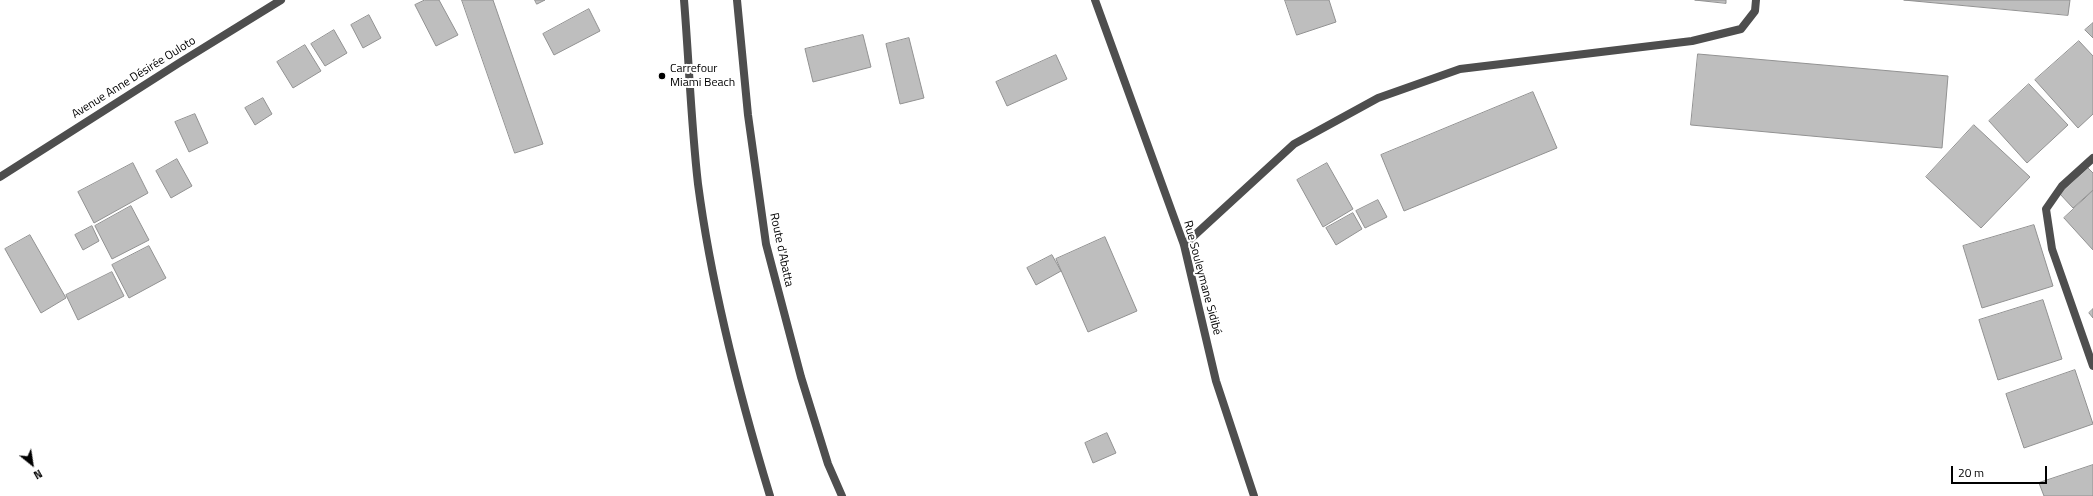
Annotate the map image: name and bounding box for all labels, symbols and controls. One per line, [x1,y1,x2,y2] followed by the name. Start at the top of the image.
[69,34,199,122] street label: Avenue Anne Désirée Ouloto
[670,62,735,90] place label: Carrefour Miami Beach
[657,71,667,81] marker: Carrefour Miami Beach
[766,212,796,288] street label: Route d'Abatta
[1180,219,1224,337] street label: Rue Souleymane Sidibé
[12,444,52,484] north arrow
[1953,458,2049,484] scale bar
[1958,463,1984,482] text: 20 m
[31,466,45,483] text: N

